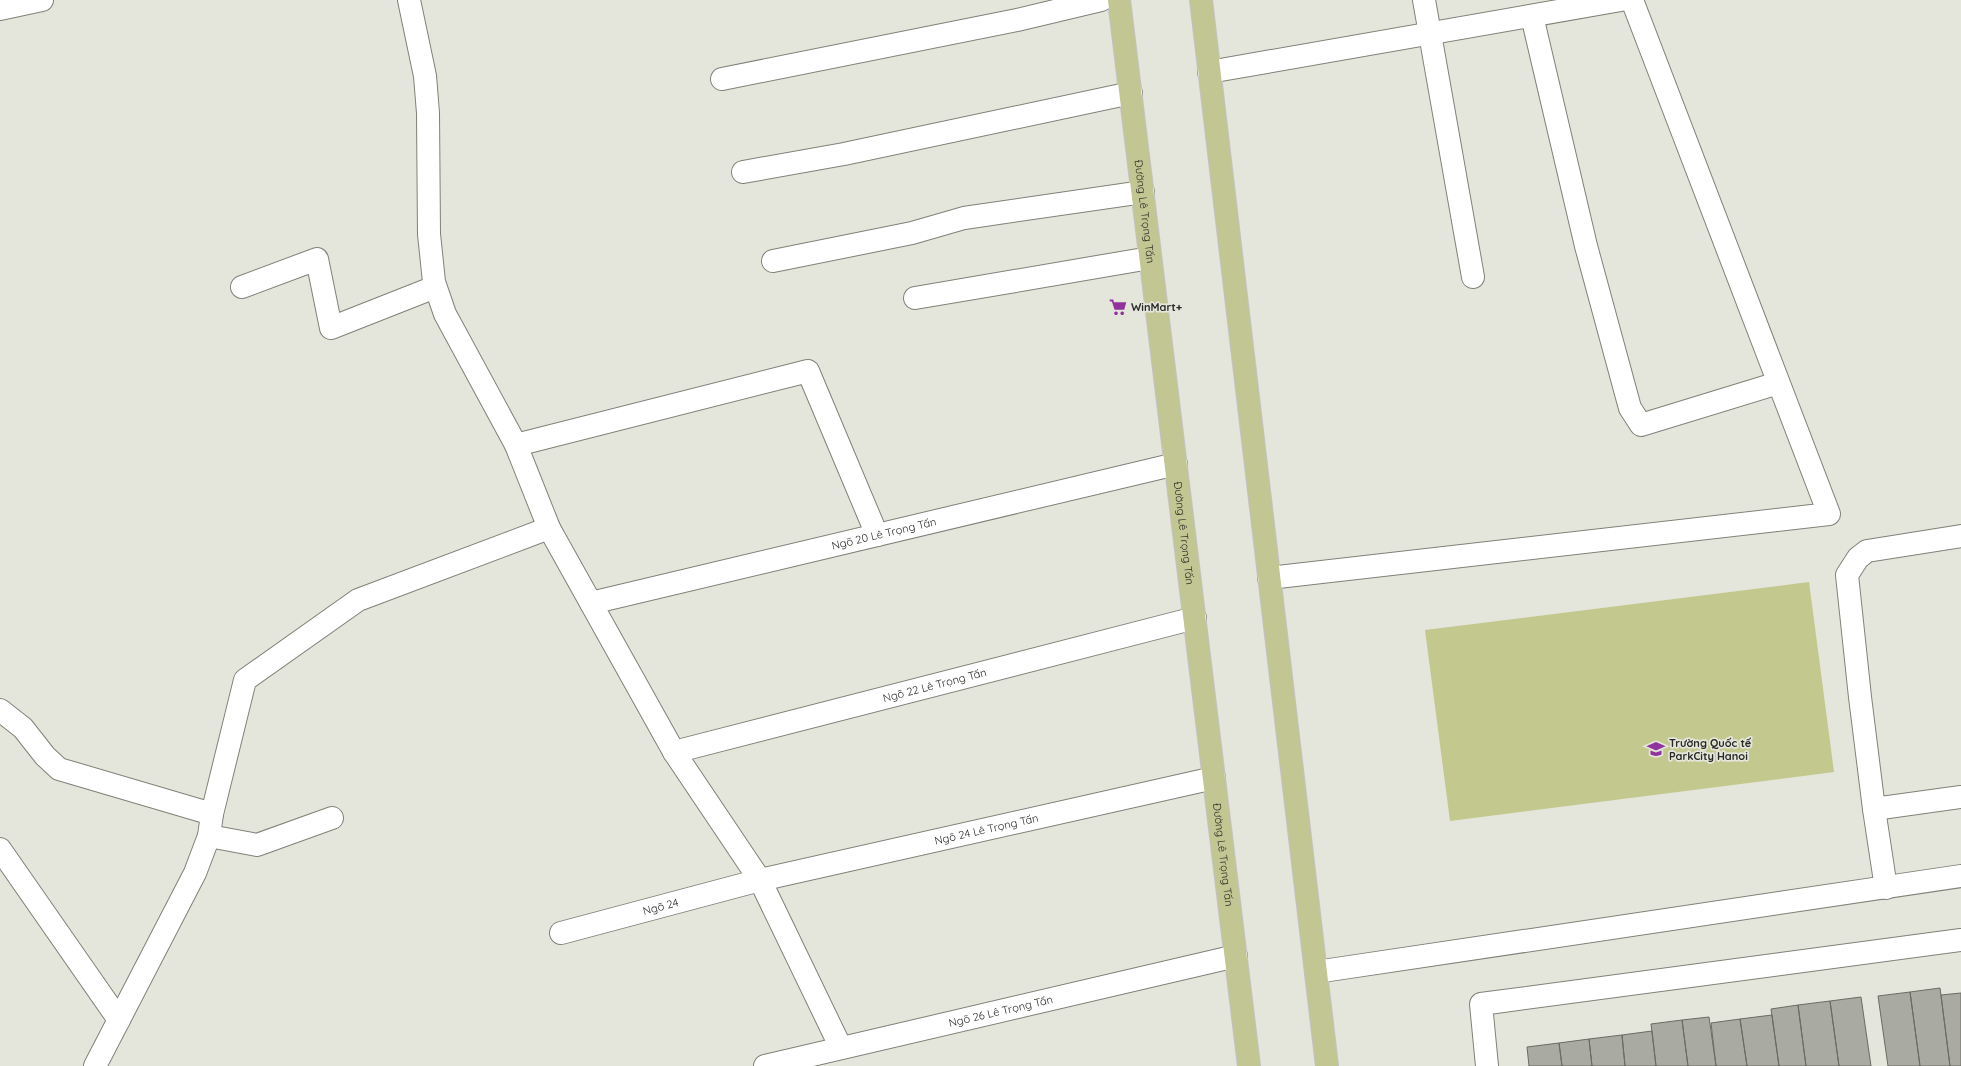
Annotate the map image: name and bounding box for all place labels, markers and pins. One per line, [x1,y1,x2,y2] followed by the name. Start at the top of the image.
[1108,297,1128,317] supermarket icon: WinMart+
[1131,300,1183,314] place label: WinMart+
[1669,736,1752,763] place label: Trường Quốc tế ParkCity Hanoi
[1646,739,1666,759] school or university icon: Trường Quốc tế ParkCity Hanoi

